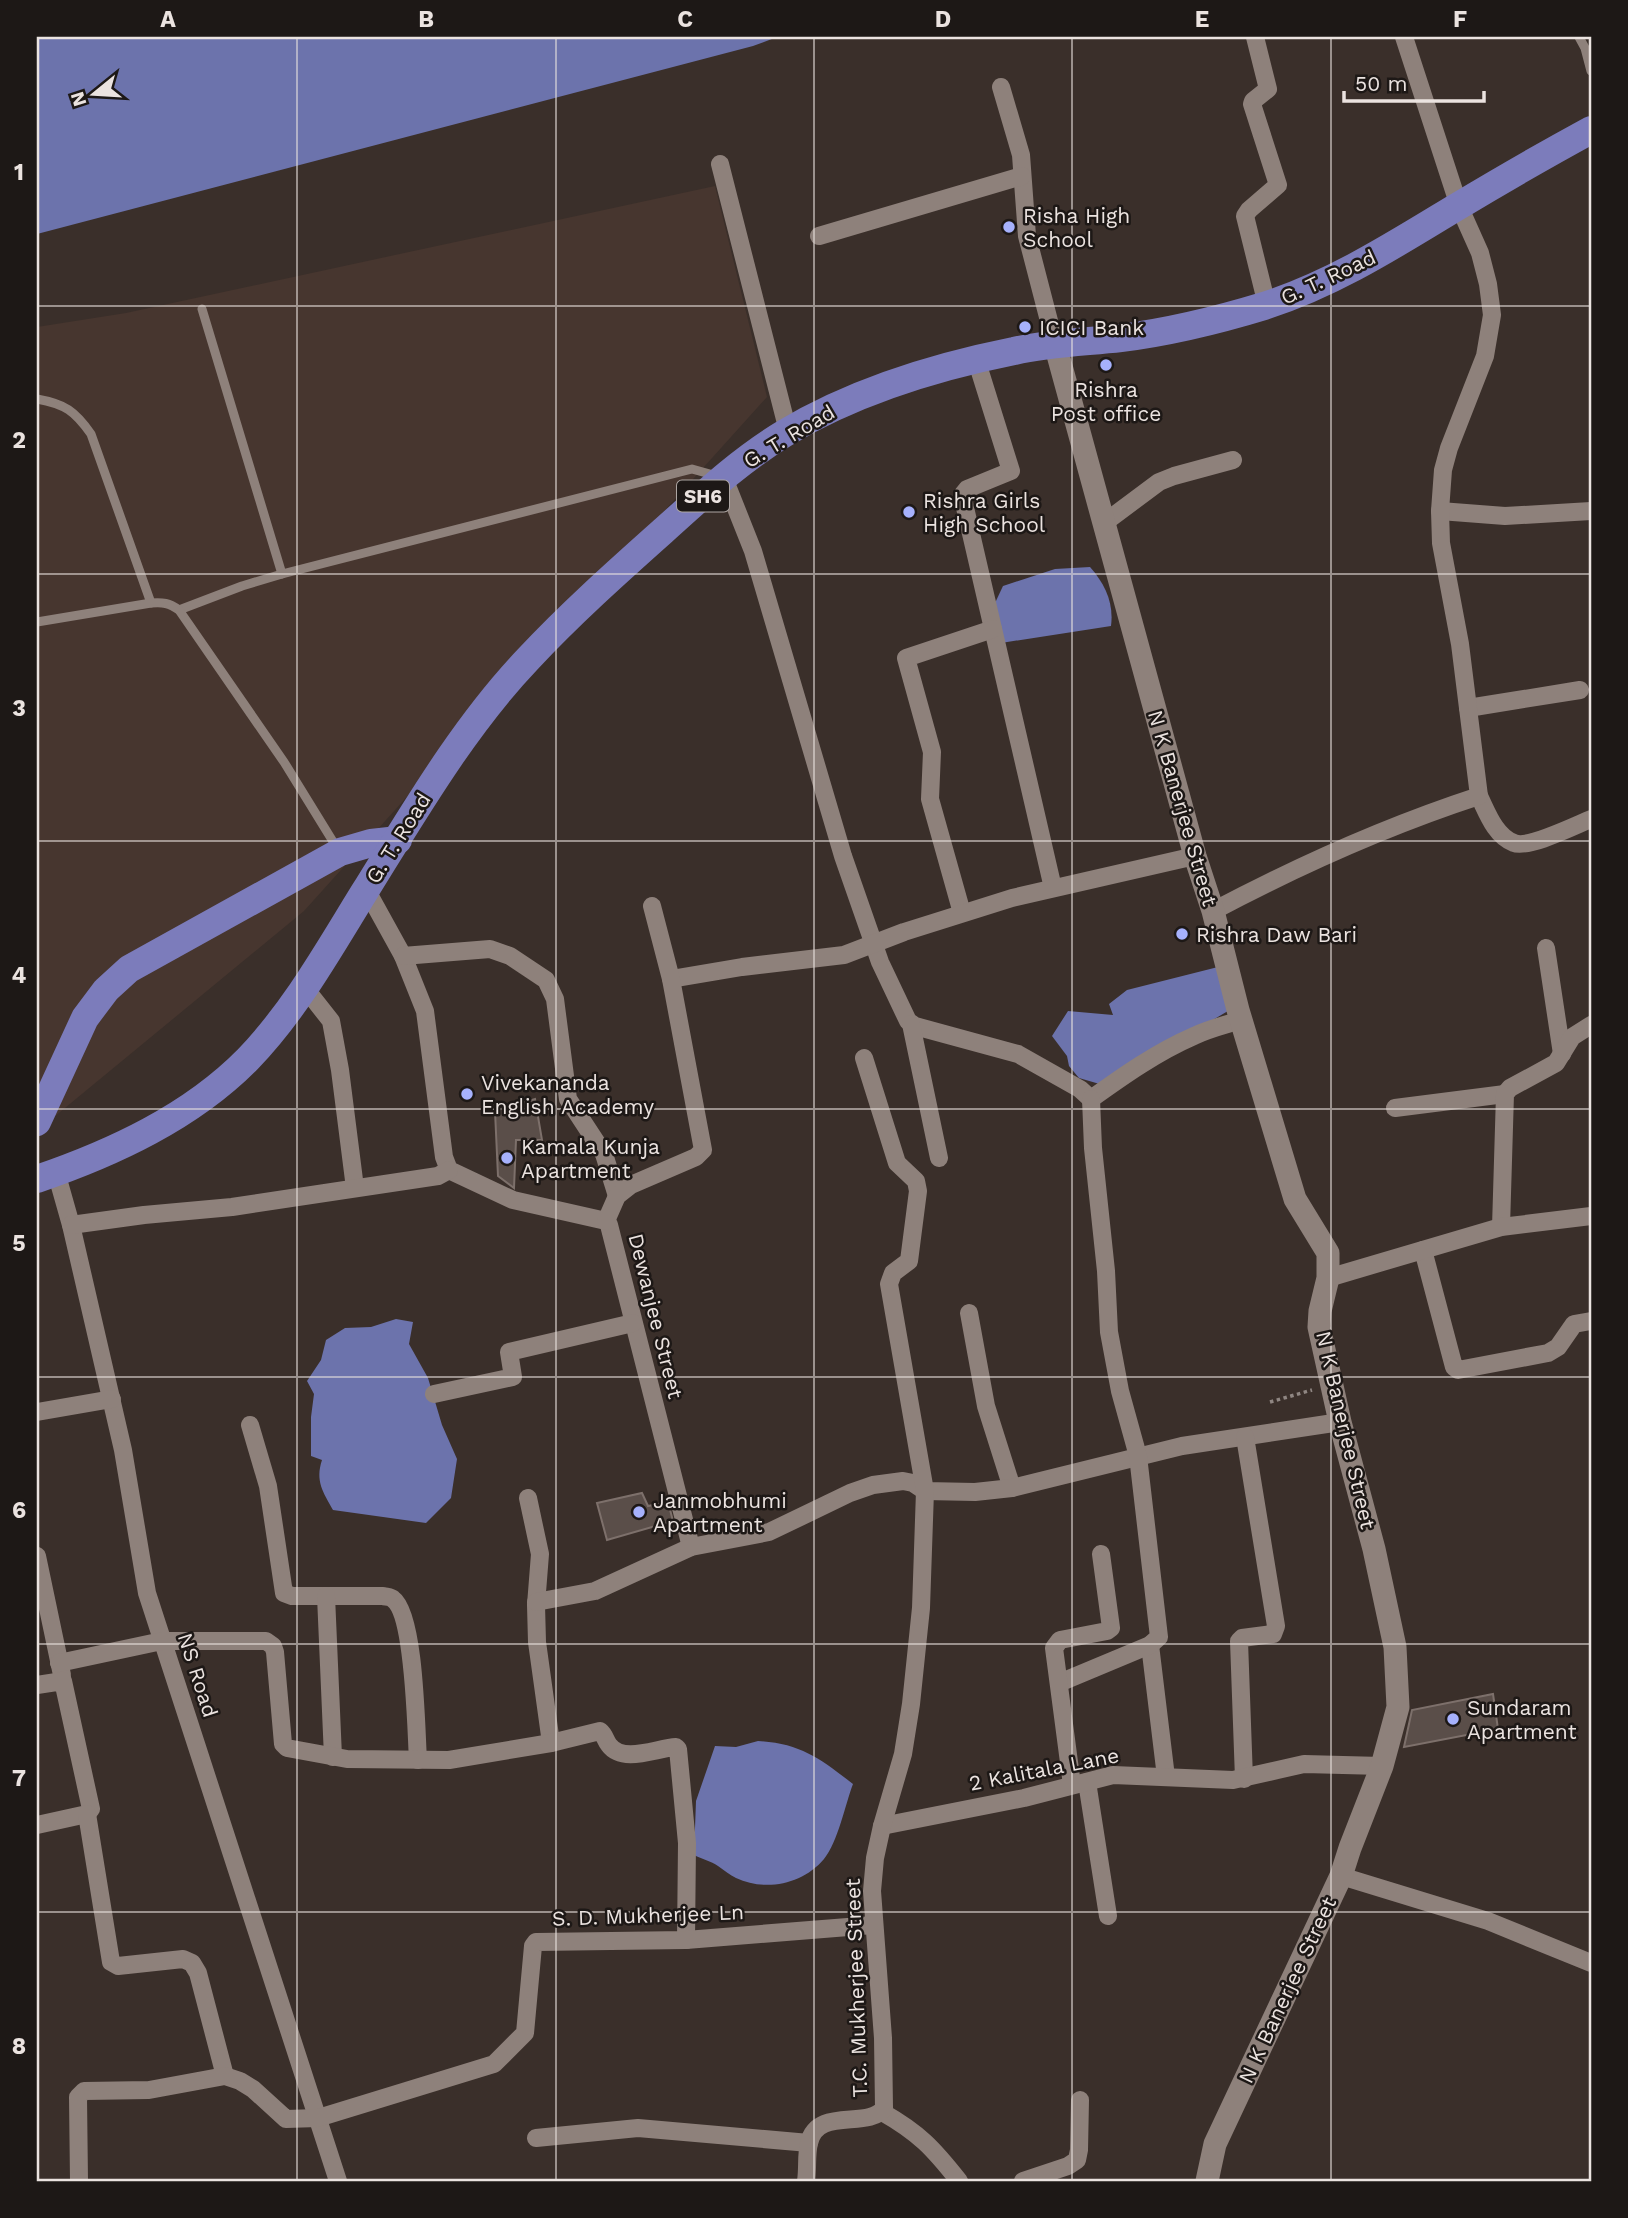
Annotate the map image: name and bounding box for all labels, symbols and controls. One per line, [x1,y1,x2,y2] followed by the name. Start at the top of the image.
[160,6,176,33] text: A
[418,6,434,33] text: B
[677,6,693,33] text: C
[935,6,951,33] text: D
[1195,6,1209,33] text: E
[1453,6,1467,33] text: F
[60,60,130,130] north arrow
[1344,60,1484,104] scale bar
[1355,71,1407,96] text: 50 m
[65,89,91,109] text: N
[14,159,24,186] text: 1
[1023,203,1130,252] place label: Risha High School
[1001,219,1017,235] marker: Risha High School
[1276,244,1380,310] street label: G. T. Road
[1039,315,1144,340] place label: ICICI Bank
[1017,319,1033,335] marker: ICICI Bank
[1098,357,1114,373] marker: Rishra Post office
[1051,377,1161,426] place label: Rishra Post office
[739,399,839,473] street label: G. T. Road
[12,427,26,454] text: 2
[677,481,729,512] road number: SH6
[923,488,1046,537] place label: Rishra Girls High School
[901,504,917,520] marker: Rishra Girls High School
[12,695,26,722] text: 3
[1143,707,1223,909] street label: N K Banerjee Street
[360,788,436,888] street label: G. T. Road
[1196,922,1357,947] place label: Rishra Daw Bari
[1174,926,1190,942] marker: Rishra Daw Bari
[12,962,27,989] text: 4
[481,1070,654,1119] place label: Vivekananda English Academy
[459,1086,475,1102] marker: Vivekananda English Academy
[521,1134,660,1183] place label: Kamala Kunja Apartment
[499,1150,515,1166] marker: Kamala Kunja Apartment
[12,1230,26,1257] text: 5
[623,1231,689,1401] street label: Dewanjee Street
[1311,1328,1381,1532] street label: N K Banerjee Street
[653,1488,787,1537] place label: Janmobhumi Apartment
[12,1497,26,1524] text: 6
[631,1504,647,1520] marker: Janmobhumi Apartment
[173,1630,223,1720] street label: NS Road
[1467,1695,1577,1744] place label: Sundaram Apartment
[1445,1711,1461,1727] marker: Sundaram Apartment
[967,1742,1121,1796] street label: 2 Kalitala Lane
[12,1765,26,1792] text: 7
[840,1878,872,2098] street label: T.C. Mukherjee Street
[1233,1893,1341,2087] street label: N K Banerjee Street
[551,1899,745,1931] street label: S. D. Mukherjee Ln
[12,2033,26,2060] text: 8

